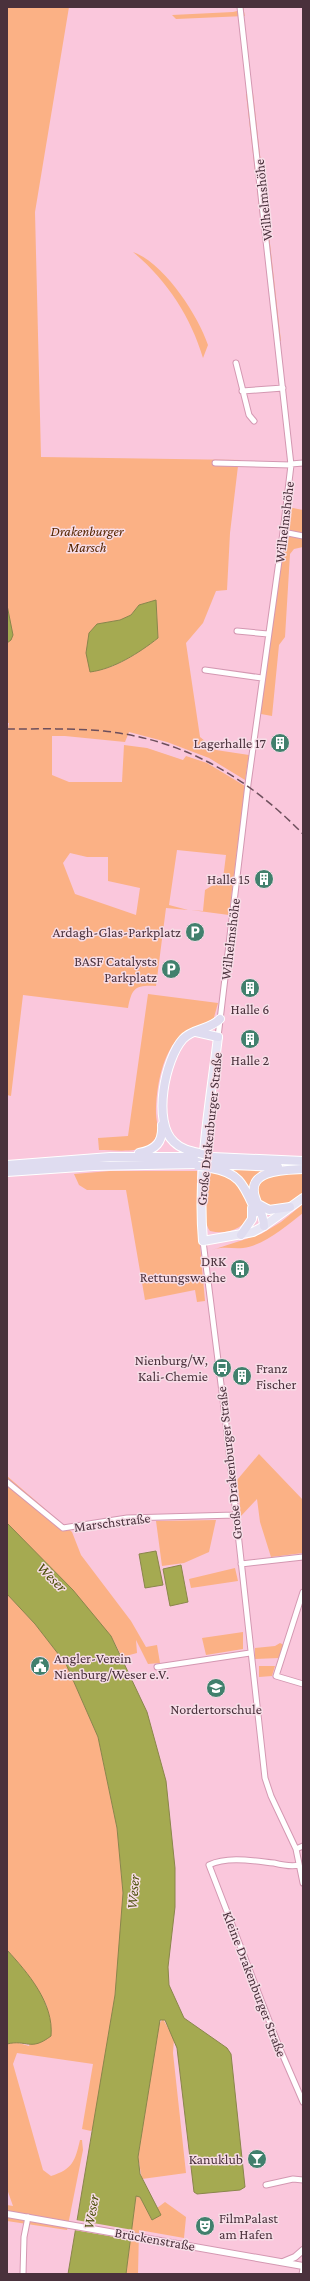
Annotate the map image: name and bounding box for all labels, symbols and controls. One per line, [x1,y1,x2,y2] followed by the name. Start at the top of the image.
[251,158,275,242] street label: Wilhelmshöhe
[271,480,297,564] street label: Wilhelmshöhe
[50,523,125,555] park label: Drakenburger Marsch
[269,732,291,754] building icon: Lagerhalle 17
[194,735,267,751] place label: Lagerhalle 17
[253,868,275,890] building icon: Halle 15
[207,871,250,887] place label: Halle 15
[217,897,243,981] street label: Wilhelmshöhe
[184,921,206,943] parking icon: Ardagh-Glas-Parkplatz
[53,924,181,940] place label: Ardagh-Glas-Parkplatz
[74,953,157,985] place label: BASF Catalysts Parkplatz
[160,958,182,980] parking icon: BASF Catalysts Parkplatz
[239,977,261,999] building icon: Halle 6
[231,1001,269,1017] place label: Halle 6
[239,1028,261,1050] building icon: Halle 2
[193,1052,225,1206] street label: Große Drakenburger Straße
[231,1052,270,1068] place label: Halle 2
[140,1253,227,1285] place label: DRK Rettungswache
[229,1258,251,1280] building icon: DRK Rettungswache
[135,1352,208,1384] place label: Nienburg/W, Kali-Chemie
[211,1357,233,1379] bus stop icon: Nienburg/W, Kali-Chemie
[256,1360,296,1392] place label: Franz Fischer
[231,1365,253,1387] building icon: Franz Fischer
[213,1386,245,1540] street label: Große Drakenburger Straße
[73,1509,151,1535] street label: Marschstraße
[34,1559,70,1595] water label: Weser
[54,1650,169,1682] place label: Angler-Verein Nienburg/Weser e.V.
[29,1655,51,1677] public building icon: Angler-Verein Nienburg/Weser e.V.
[205,1677,227,1699] school or university icon: Nordertorschule
[170,1701,262,1717] place label: Nordertorschule
[124,1873,143,1910] water label: Weser
[220,1909,290,2059] street label: Kleine Drakenburger Straße
[246,2148,268,2170] bar icon: Kanuklub
[189,2151,243,2167] place label: Kanuklub
[80,2193,102,2230] water label: Weser
[219,2210,278,2242] place label: FilmPalast am Hafen
[194,2215,216,2237] theatre icon: FilmPalast am Hafen
[114,2224,196,2254] street label: Brückenstraße

